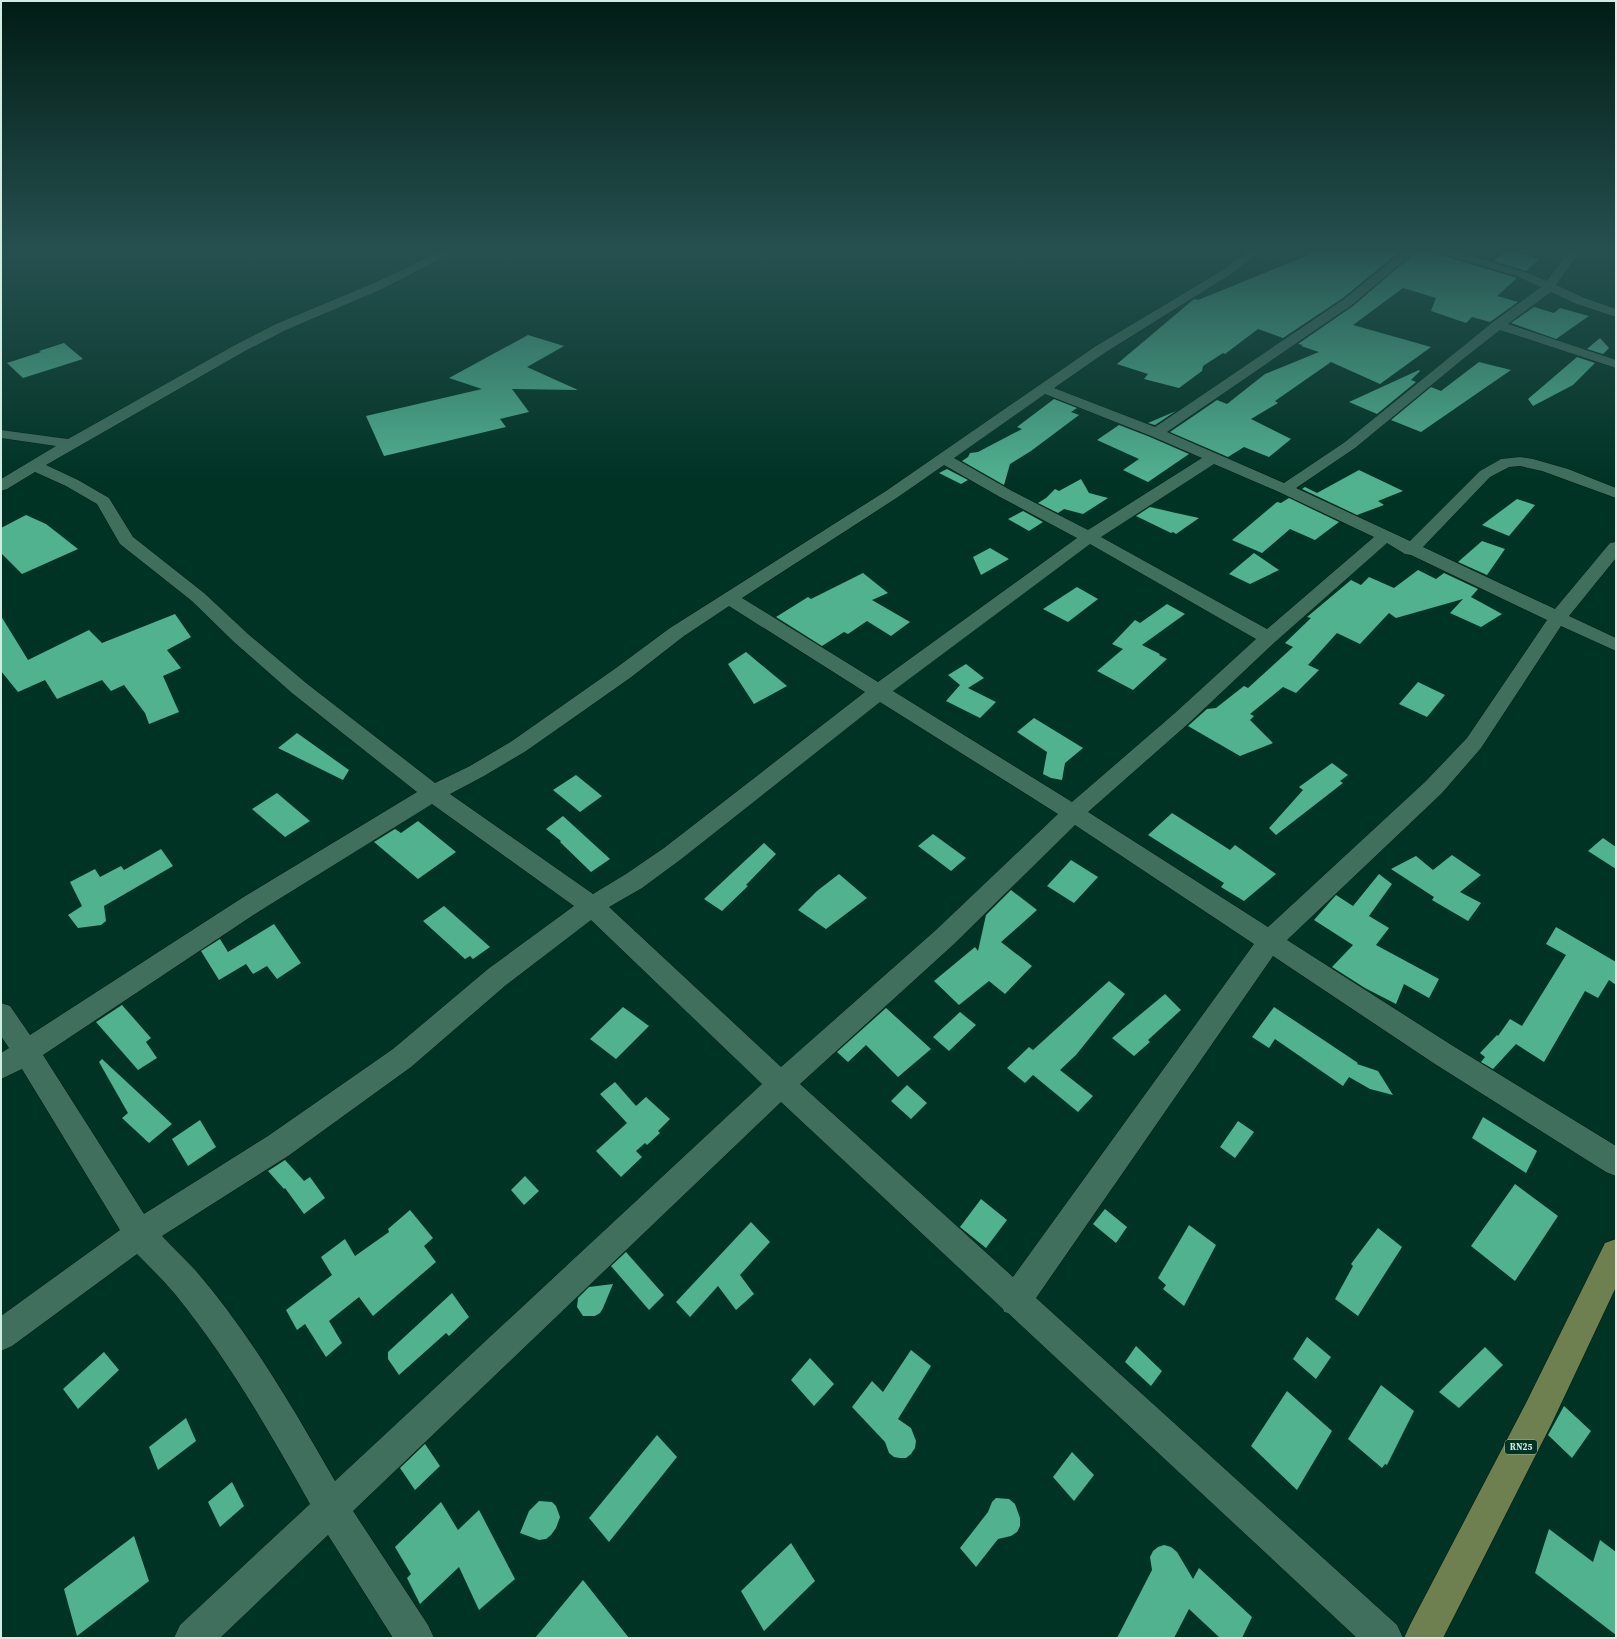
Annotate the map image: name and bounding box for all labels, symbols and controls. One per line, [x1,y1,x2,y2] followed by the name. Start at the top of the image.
[1505,1440,1537,1454] road number: RN25

